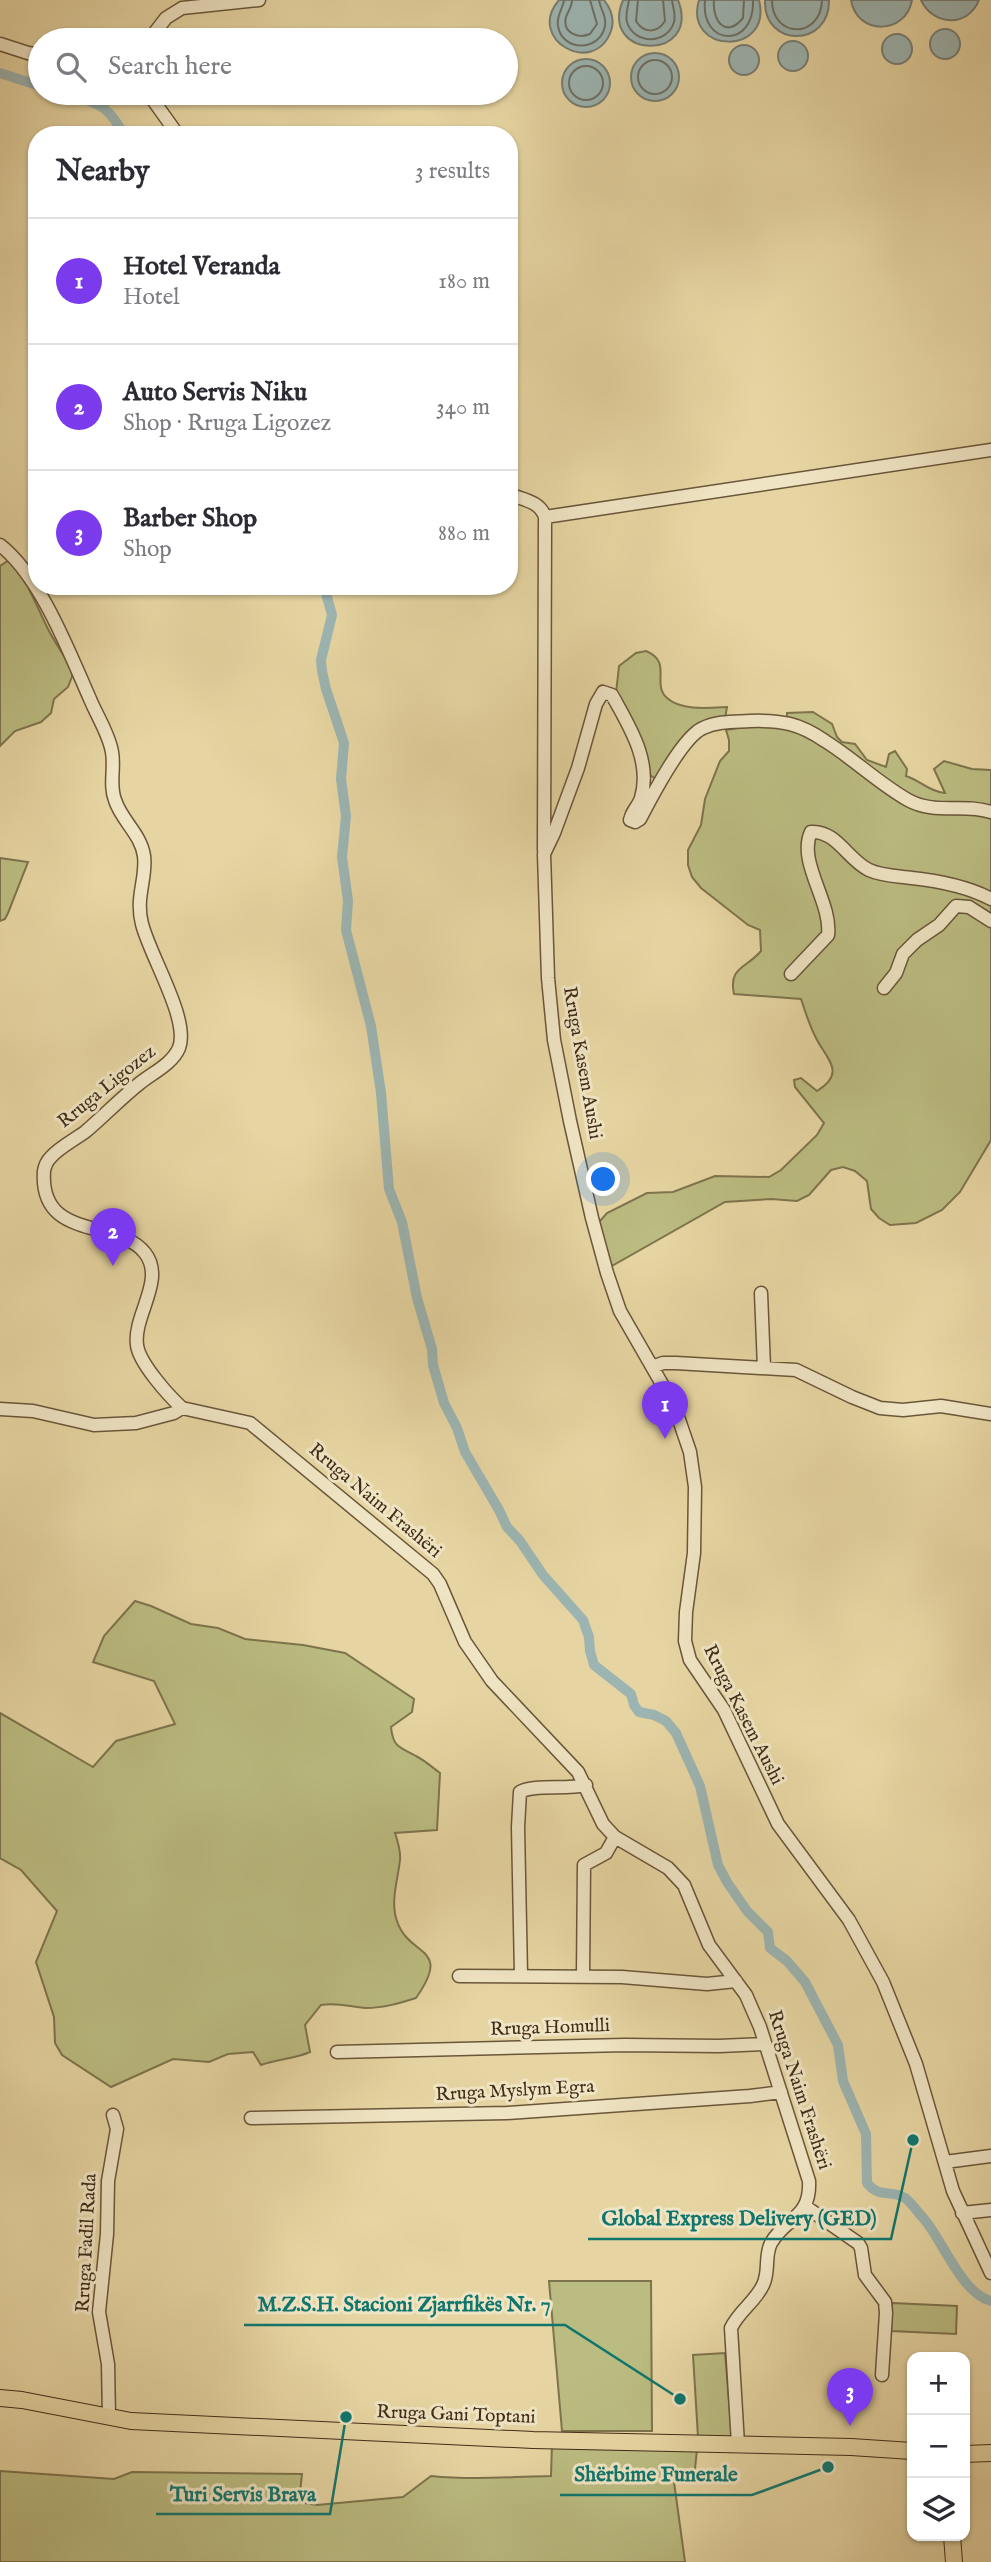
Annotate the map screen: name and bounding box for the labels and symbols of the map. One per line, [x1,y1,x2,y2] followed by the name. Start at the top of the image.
[557,985,607,1141] street label: Rruga Kasem Aushi
[53,1040,161,1134] street label: Rruga Ligozez
[586,1162,620,1196] your location
[90,1208,136,1266] pin: 2
[642,1381,688,1439] pin: 1
[304,1438,446,1564] street label: Rruga Naim Frashëri
[697,1641,789,1789] street label: Rruga Kasem Aushi
[762,2007,836,2173] street label: Rruga Naim Frashëri
[490,2014,610,2042] street label: Rruga Homulli
[435,2075,596,2107] street label: Rruga Myslym Egra
[71,2172,103,2313] street label: Rruga Fadil Rada
[588,2197,891,2239] callout: Global Express Delivery (GED)
[601,2206,877,2233] text: Global Express Delivery (GED)
[244,2283,565,2325] callout: M.Z.S.H. Stacioni Zjarrfikës Nr. 7
[257,2292,551,2319] text: M.Z.S.H. Stacioni Zjarrfikës Nr. 7
[827,2368,873,2426] pin: 3
[376,2400,536,2430] street label: Rruga Gani Toptani
[560,2453,752,2495] callout: Shërbime Funerale
[574,2462,738,2489] text: Shërbime Funerale
[156,2472,330,2514] callout: Turi Servis Brava
[169,2482,317,2509] text: Turi Servis Brava

